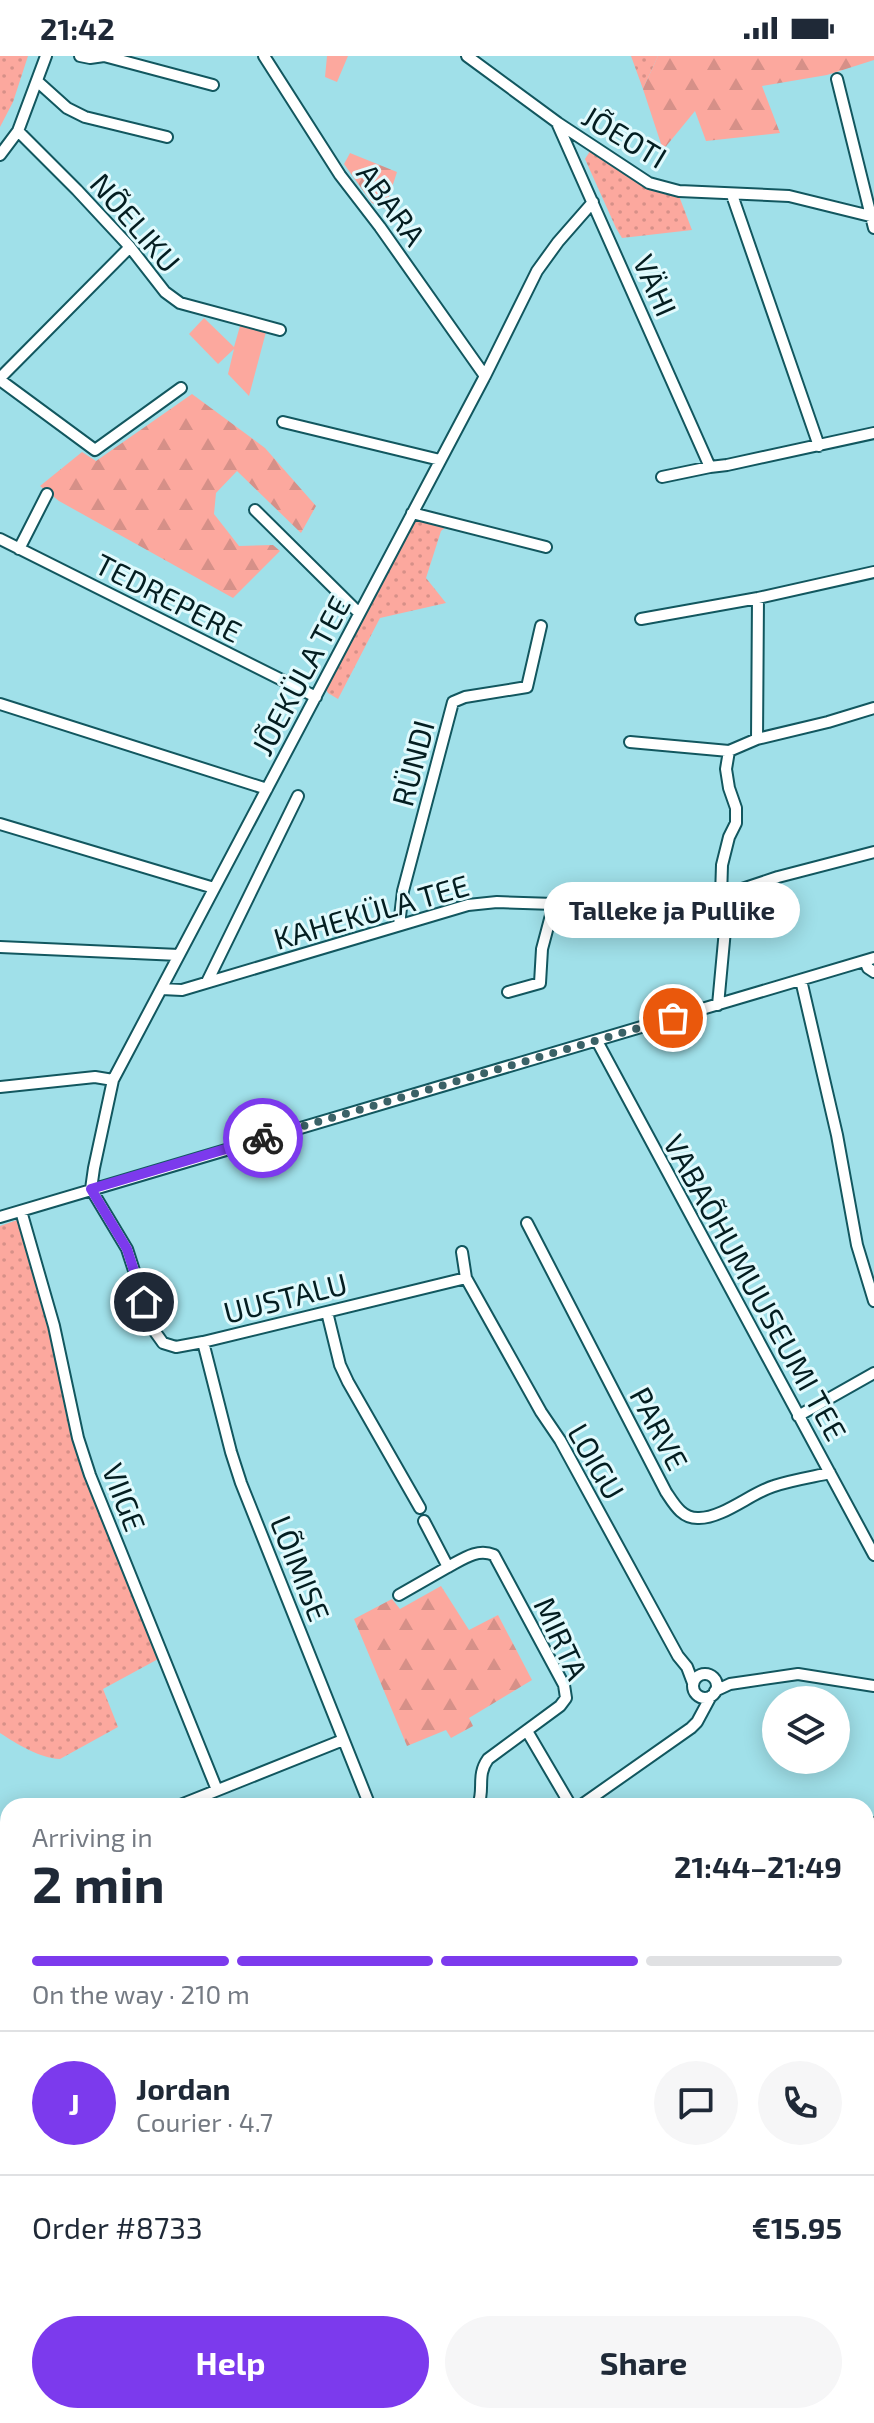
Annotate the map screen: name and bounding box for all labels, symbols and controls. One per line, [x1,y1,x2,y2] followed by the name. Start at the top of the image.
[40,10,115,46] text: 21:42
[576,97,674,175] street label: JÕEOTI
[350,156,434,253] street label: ABARA
[83,165,189,279] street label: NÕELIKU
[627,249,685,321] street label: VÄHI
[90,545,248,649] street label: TEDREPERE
[243,589,357,761] street label: JÕEKÜLA TEE
[383,716,441,810] street label: RÜNDI
[269,866,473,956] street label: KAHEKÜLA TEE
[545,882,801,938] callout: Talleke ja Pullike
[569,894,775,925] text: Talleke ja Pullike
[639,984,707,1052] pin
[651,996,695,1040] icon: bag
[223,1098,303,1178] courier
[241,1116,285,1160] icon: bike
[657,1128,855,1446] street label: VABAÕHUMUUSEUMI TEE
[220,1264,350,1330] street label: UUSTALU
[110,1268,178,1336] pin
[122,1280,166,1324] icon: home
[623,1380,697,1476] street label: PARVE
[561,1417,633,1505] street label: LOIGU
[96,1458,154,1536] street label: VIIGE
[264,1510,338,1626] street label: LÕIMISE
[527,1591,597,1685] street label: MIRTA
[762,1686,850,1774] map controls
[762,1686,850,1774] button: layers
[32,1821,153,1852] text: Arriving in
[674,1848,842,1884] text: 21:44–21:49
[32,1851,165,1913] text: 2 min
[32,1978,250,2009] text: On the way · 210 m
[654,2061,738,2145] button: chat
[758,2061,842,2145] button: phone
[136,2070,231,2106] text: Jordan
[68,2085,80,2121] text: J
[136,2106,273,2137] text: Courier · 4.7
[32,2209,203,2245] text: Order #8733
[752,2209,842,2245] text: €15.95
[32,2316,429,2408] button: Help
[445,2316,842,2408] button: Share

